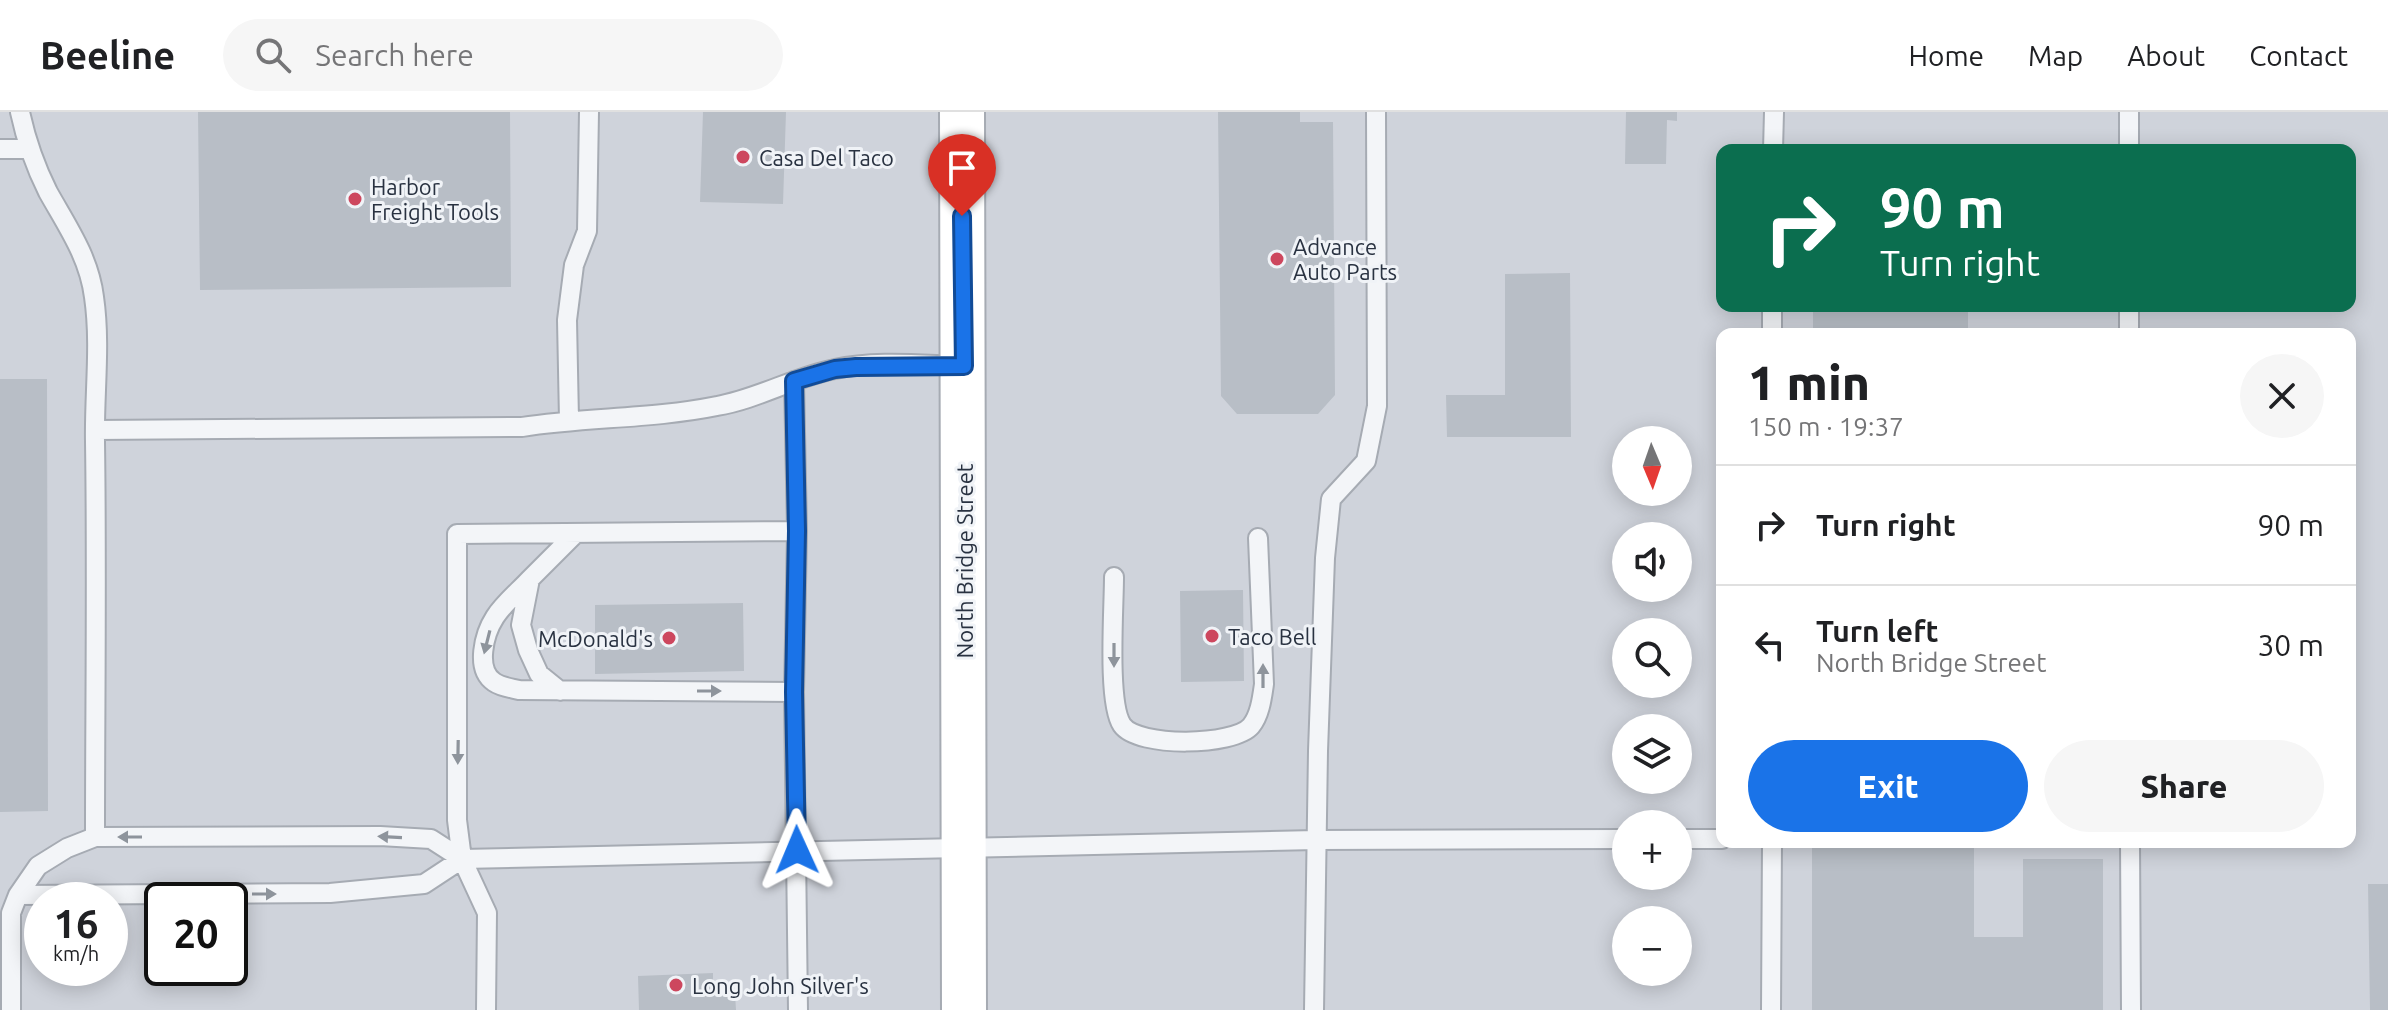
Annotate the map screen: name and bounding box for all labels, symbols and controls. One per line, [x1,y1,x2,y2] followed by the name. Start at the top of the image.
[223,19,783,91] search box
[251,33,295,77] icon: search
[40,34,175,76] text: Beeline
[315,38,474,72] text: Search here
[1909,40,1984,71] text: Home
[2028,40,2083,71] text: Map
[2127,40,2205,71] text: About
[2249,40,2348,71] text: Contact
[928,134,996,216] pin
[759,145,894,170] place label: Casa Del Taco
[940,146,984,190] icon: arrive
[734,148,752,166] marker: Casa Del Taco
[371,174,499,224] place label: Harbor Freight Tools
[1748,176,1852,280] icon: right
[1880,176,2005,239] text: 90 m
[346,190,364,208] marker: Harbor Freight Tools
[1293,234,1397,284] place label: Advance Auto Parts
[1880,242,2040,283] text: Turn right
[1268,250,1286,268] marker: Advance Auto Parts
[2240,354,2324,438] button: close
[1748,355,1870,409] text: 1 min
[1748,412,1904,441] text: 150 m · 19:37
[1612,426,1692,506] north arrow
[1612,426,1692,986] map controls
[952,463,977,658] street label: North Bridge Street
[1748,503,1792,547] icon: right
[1816,508,1956,542] text: Turn right
[2257,508,2324,542] text: 90 m
[1612,522,1692,602] button: sound
[1816,614,1938,648] text: Turn left
[1612,618,1692,698] button: search
[1748,623,1792,667] icon: left
[1228,624,1317,649] place label: Taco Bell
[538,626,653,651] place label: McDonald's
[1203,627,1221,645] marker: Taco Bell
[2257,628,2324,662] text: 30 m
[660,629,678,647] marker: McDonald's
[480,630,493,655] one-way arrow
[1108,643,1120,668] one-way arrow
[1816,648,2046,677] text: North Bridge Street
[1257,662,1269,688] one-way arrow
[697,685,722,697] one-way arrow
[1612,714,1692,794] button: layers
[452,740,464,765] one-way arrow
[1748,740,2028,832] button: Exit
[2044,740,2324,832] button: Share
[755,808,839,892] position arrow
[1612,810,1692,890] button: +
[377,830,402,843] one-way arrow
[117,831,142,843] one-way arrow
[144,882,248,986] speed limit sign: 20
[252,888,277,900] one-way arrow
[53,901,99,946] text: 16
[1612,906,1692,986] button: −
[53,942,99,965] text: km/h
[692,973,869,998] place label: Long John Silver's
[667,976,685,994] marker: Long John Silver's

